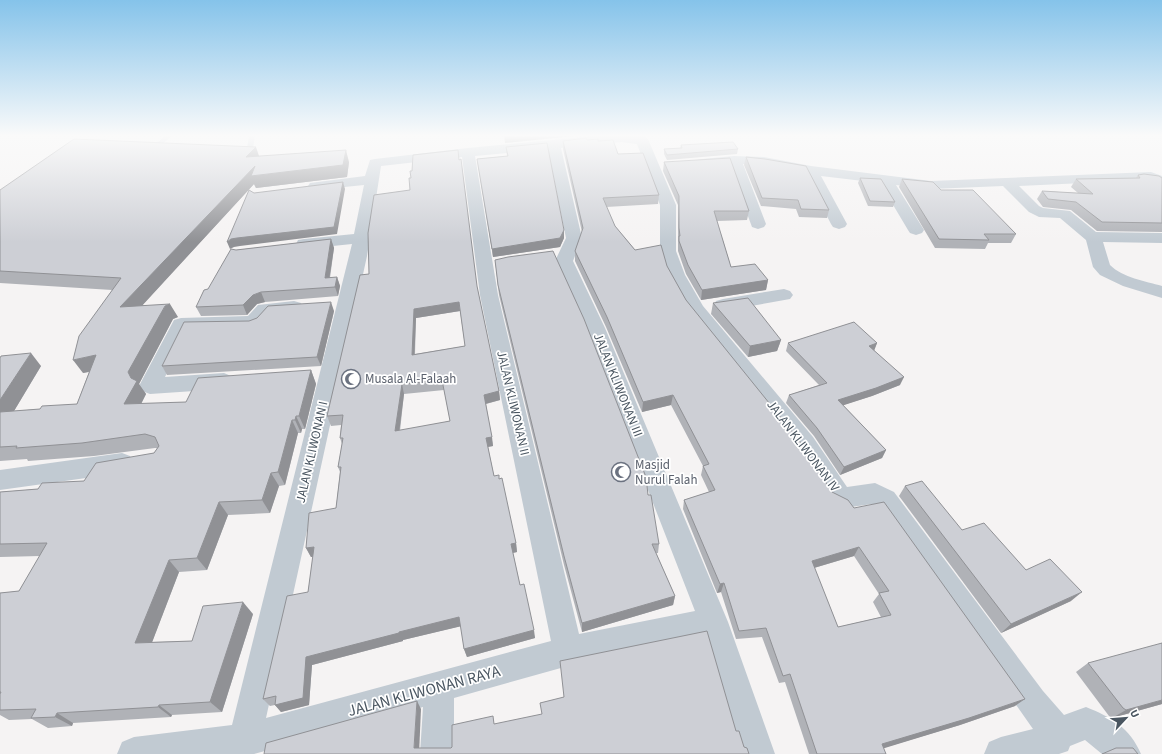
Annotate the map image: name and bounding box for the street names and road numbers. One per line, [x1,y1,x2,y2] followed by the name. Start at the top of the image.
[589,330,647,440] street label: JALAN KLIWONAN III
[492,349,534,457] street label: JALAN KLIWONAN II
[763,397,844,496] street label: JALAN KLIWONAN IV
[292,399,332,505] street label: JALAN KLIWONAN I
[345,660,503,722] street label: JALAN KLIWONAN RAYA

